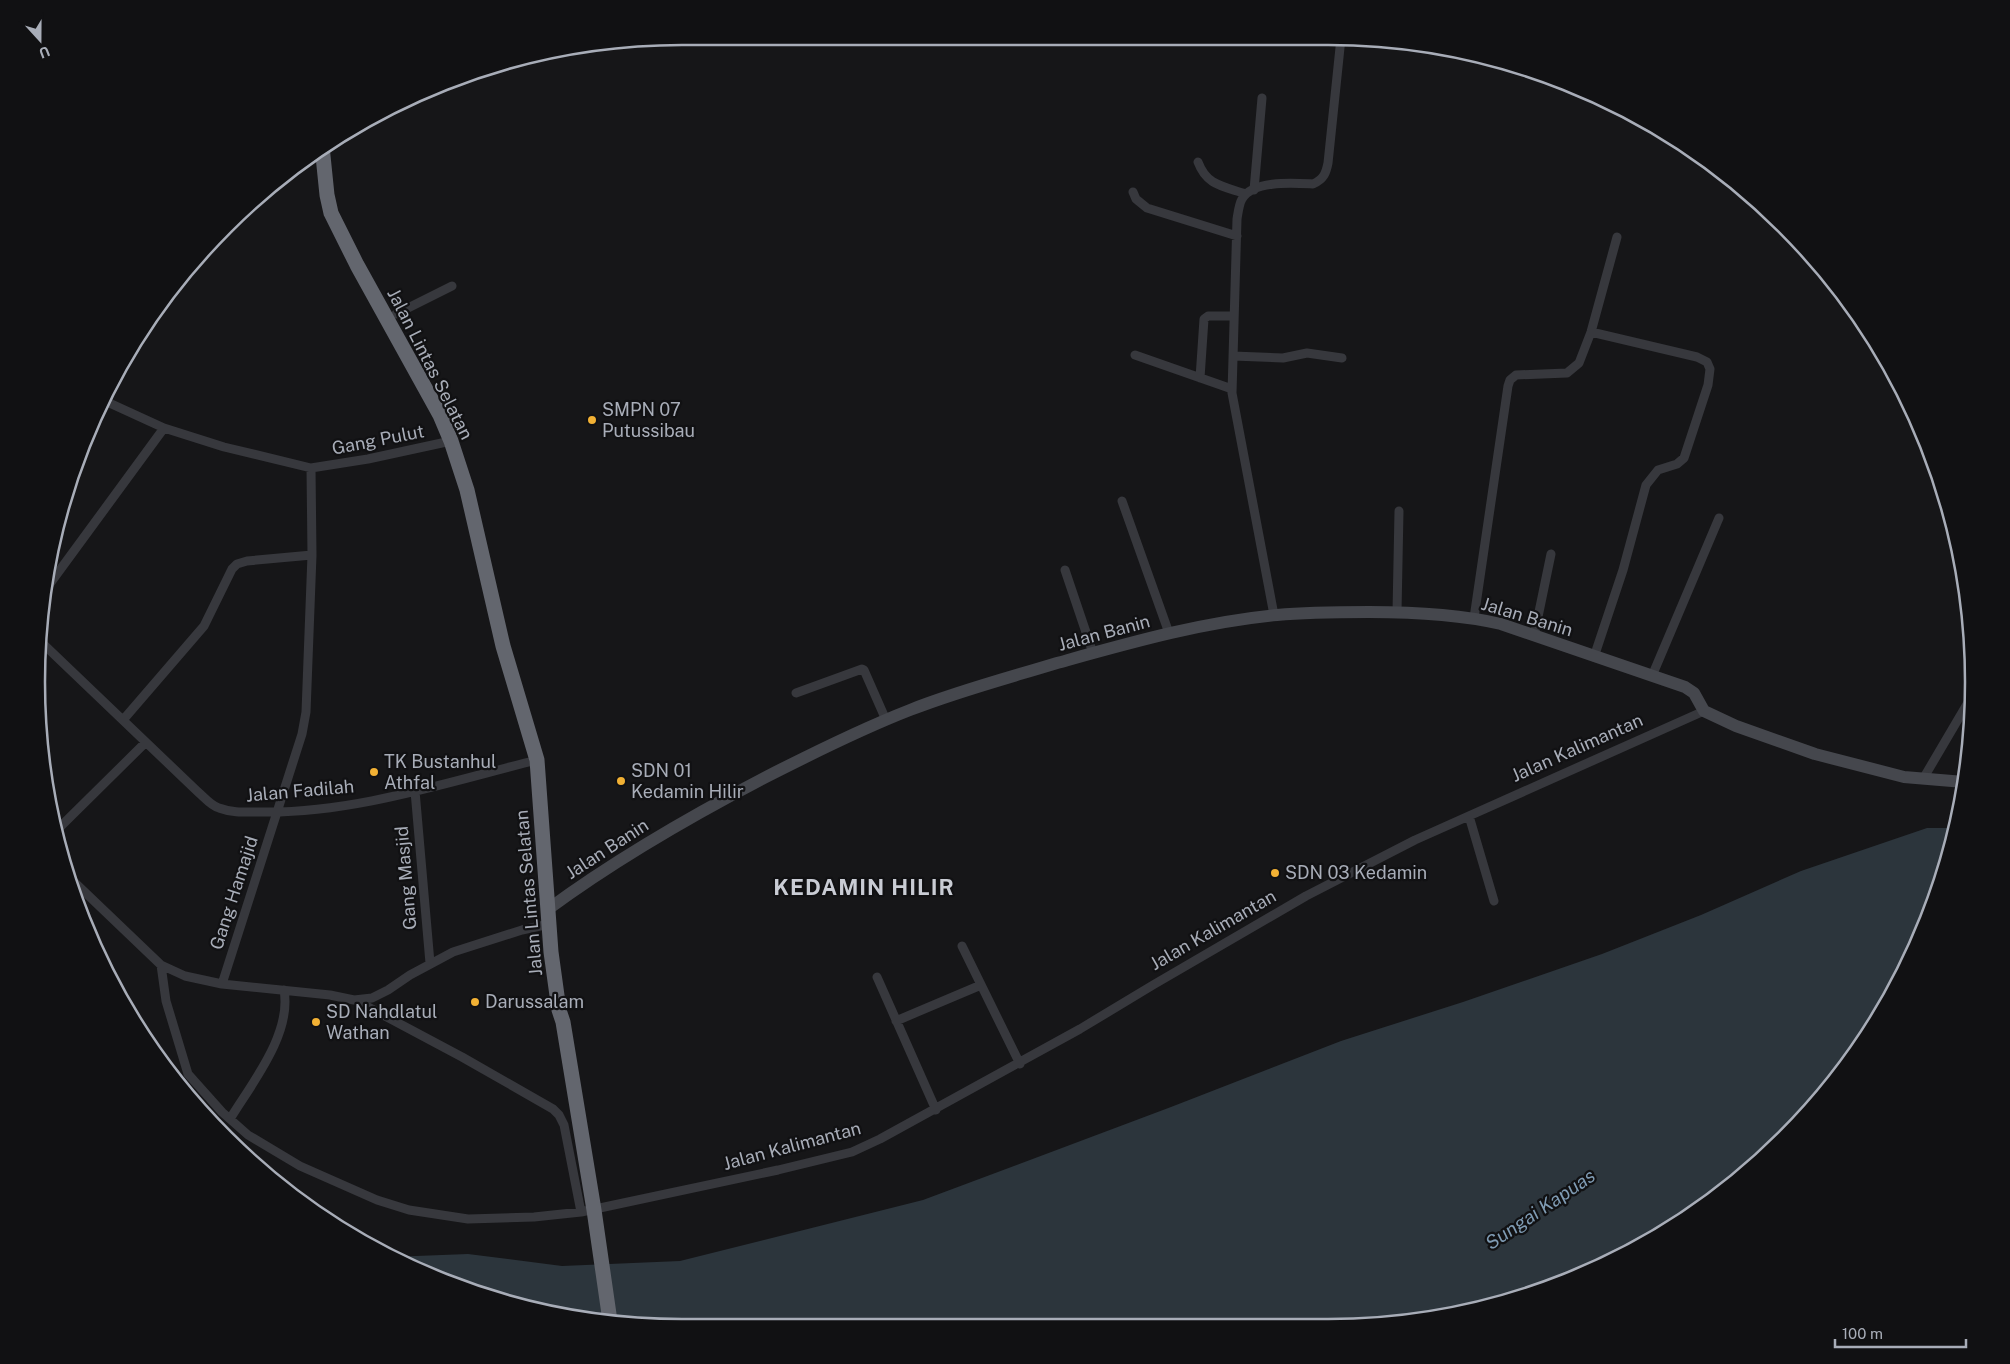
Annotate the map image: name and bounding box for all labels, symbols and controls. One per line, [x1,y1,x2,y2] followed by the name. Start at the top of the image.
[15,15,65,65] north arrow
[37,43,52,61] text: U
[383,285,478,443] street label: Jalan Lintas Selatan
[602,399,695,441] place label: SMPN 07 Putussibau
[586,414,598,426] marker: SMPN 07 Putussibau
[330,420,426,459] street label: Gang Pulut
[1479,593,1575,640] street label: Jalan Banin
[1056,610,1152,655] street label: Jalan Banin
[1508,709,1646,786] street label: Jalan Kalimantan
[384,751,496,793] place label: TK Bustanhul Athfal
[631,760,744,802] place label: SDN 01 Kedamin Hilir
[368,766,380,778] marker: TK Bustanhul Athfal
[245,775,355,806] street label: Jalan Fadilah
[615,775,627,787] marker: SDN 01 Kedamin Hilir
[511,809,546,977] street label: Jalan Lintas Selatan
[561,814,652,883] street label: Jalan Banin
[391,825,420,931] street label: Gang Masjid
[205,833,262,952] street label: Gang Hamajid
[1285,862,1427,883] place label: SDN 03 Kedamin
[1269,867,1281,879] marker: SDN 03 Kedamin
[773,874,955,900] district label: KEDAMIN HILIR
[1146,885,1279,974] street label: Jalan Kalimantan
[485,991,584,1012] place label: Darussalam
[469,996,481,1008] marker: Darussalam
[326,1001,437,1043] place label: SD Nahdlatul Wathan
[310,1016,322,1028] marker: SD Nahdlatul Wathan
[721,1117,863,1174] street label: Jalan Kalimantan
[1481,1164,1599,1254] water label: Sungai Kapuas
[1835,1316,1966,1348] scale bar
[1842,1325,1883,1342] text: 100 m

